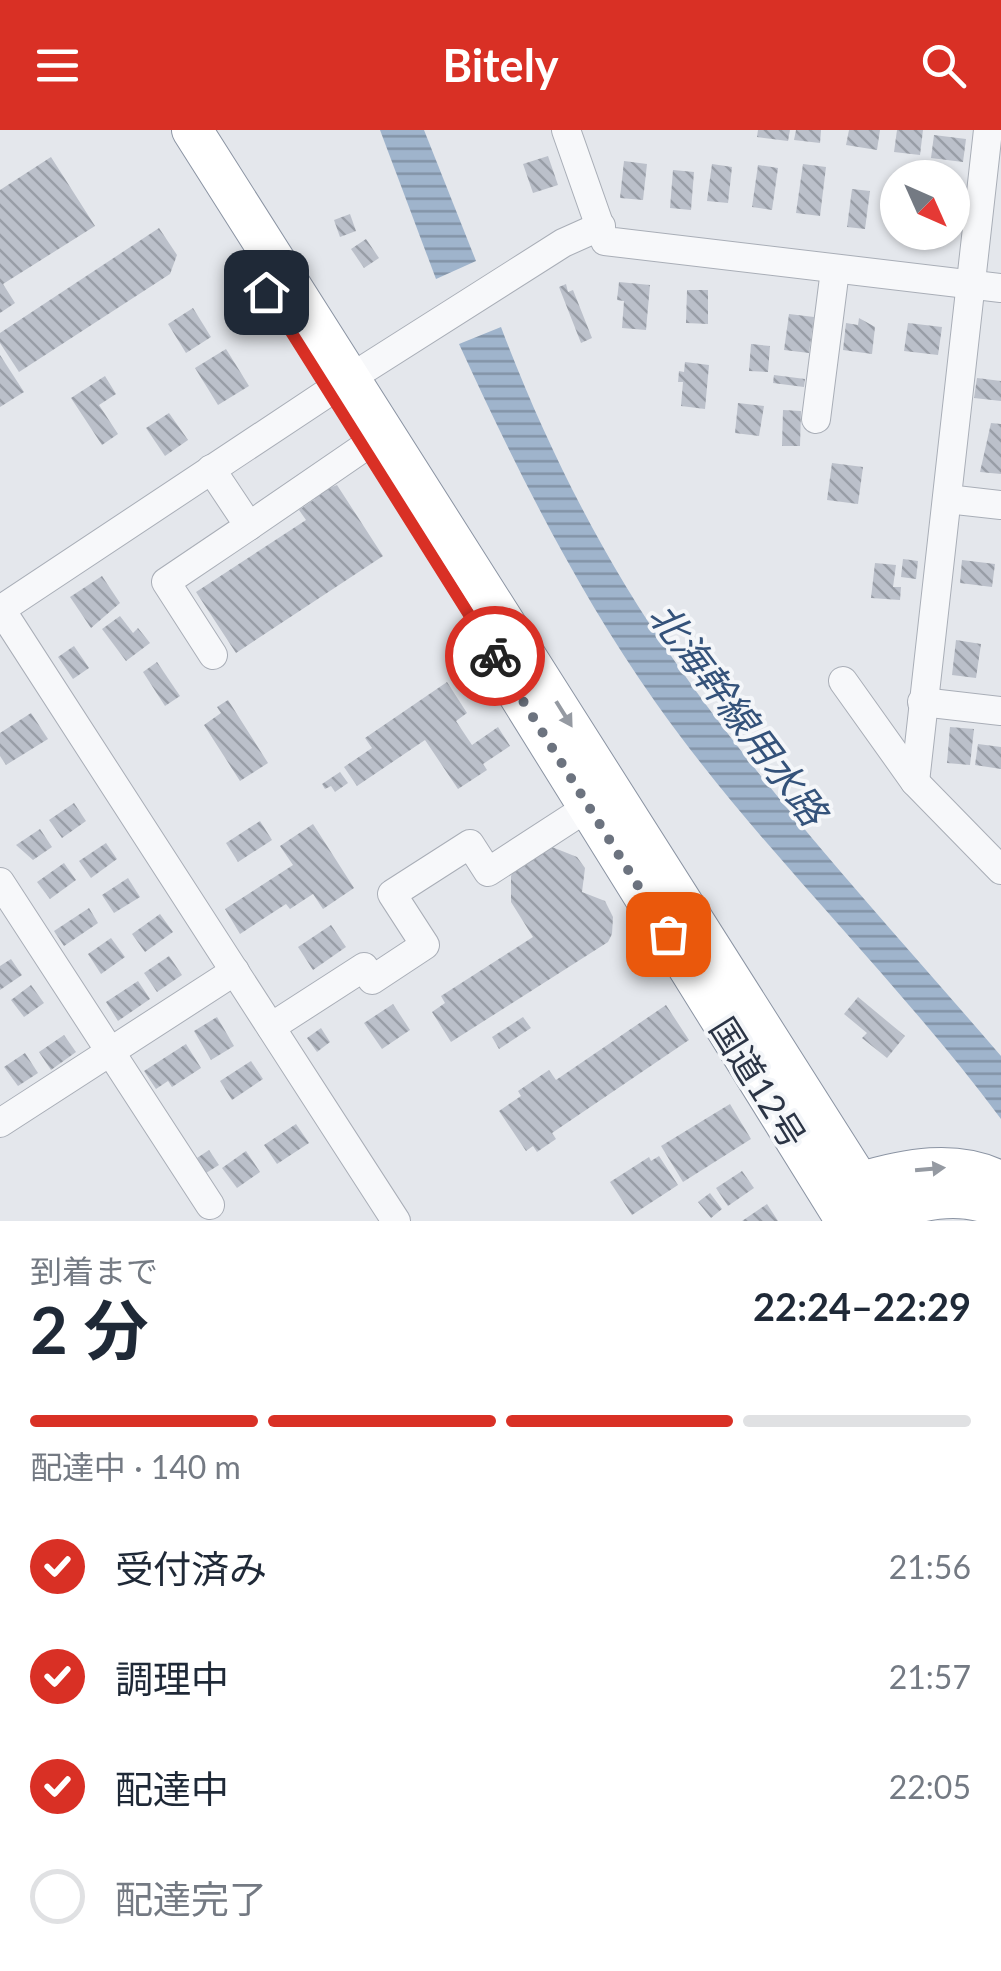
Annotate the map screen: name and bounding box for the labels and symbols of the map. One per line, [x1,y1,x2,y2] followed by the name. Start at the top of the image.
[880,160,970,250] north arrow
[224,250,309,335] pin
[641,593,839,835] water label: 北海幹線用水路
[445,606,545,706] courier
[554,700,572,728] one-way arrow
[626,892,711,977] pin
[703,1009,815,1155] street label: 国道12号
[915,1161,947,1177] one-way arrow

